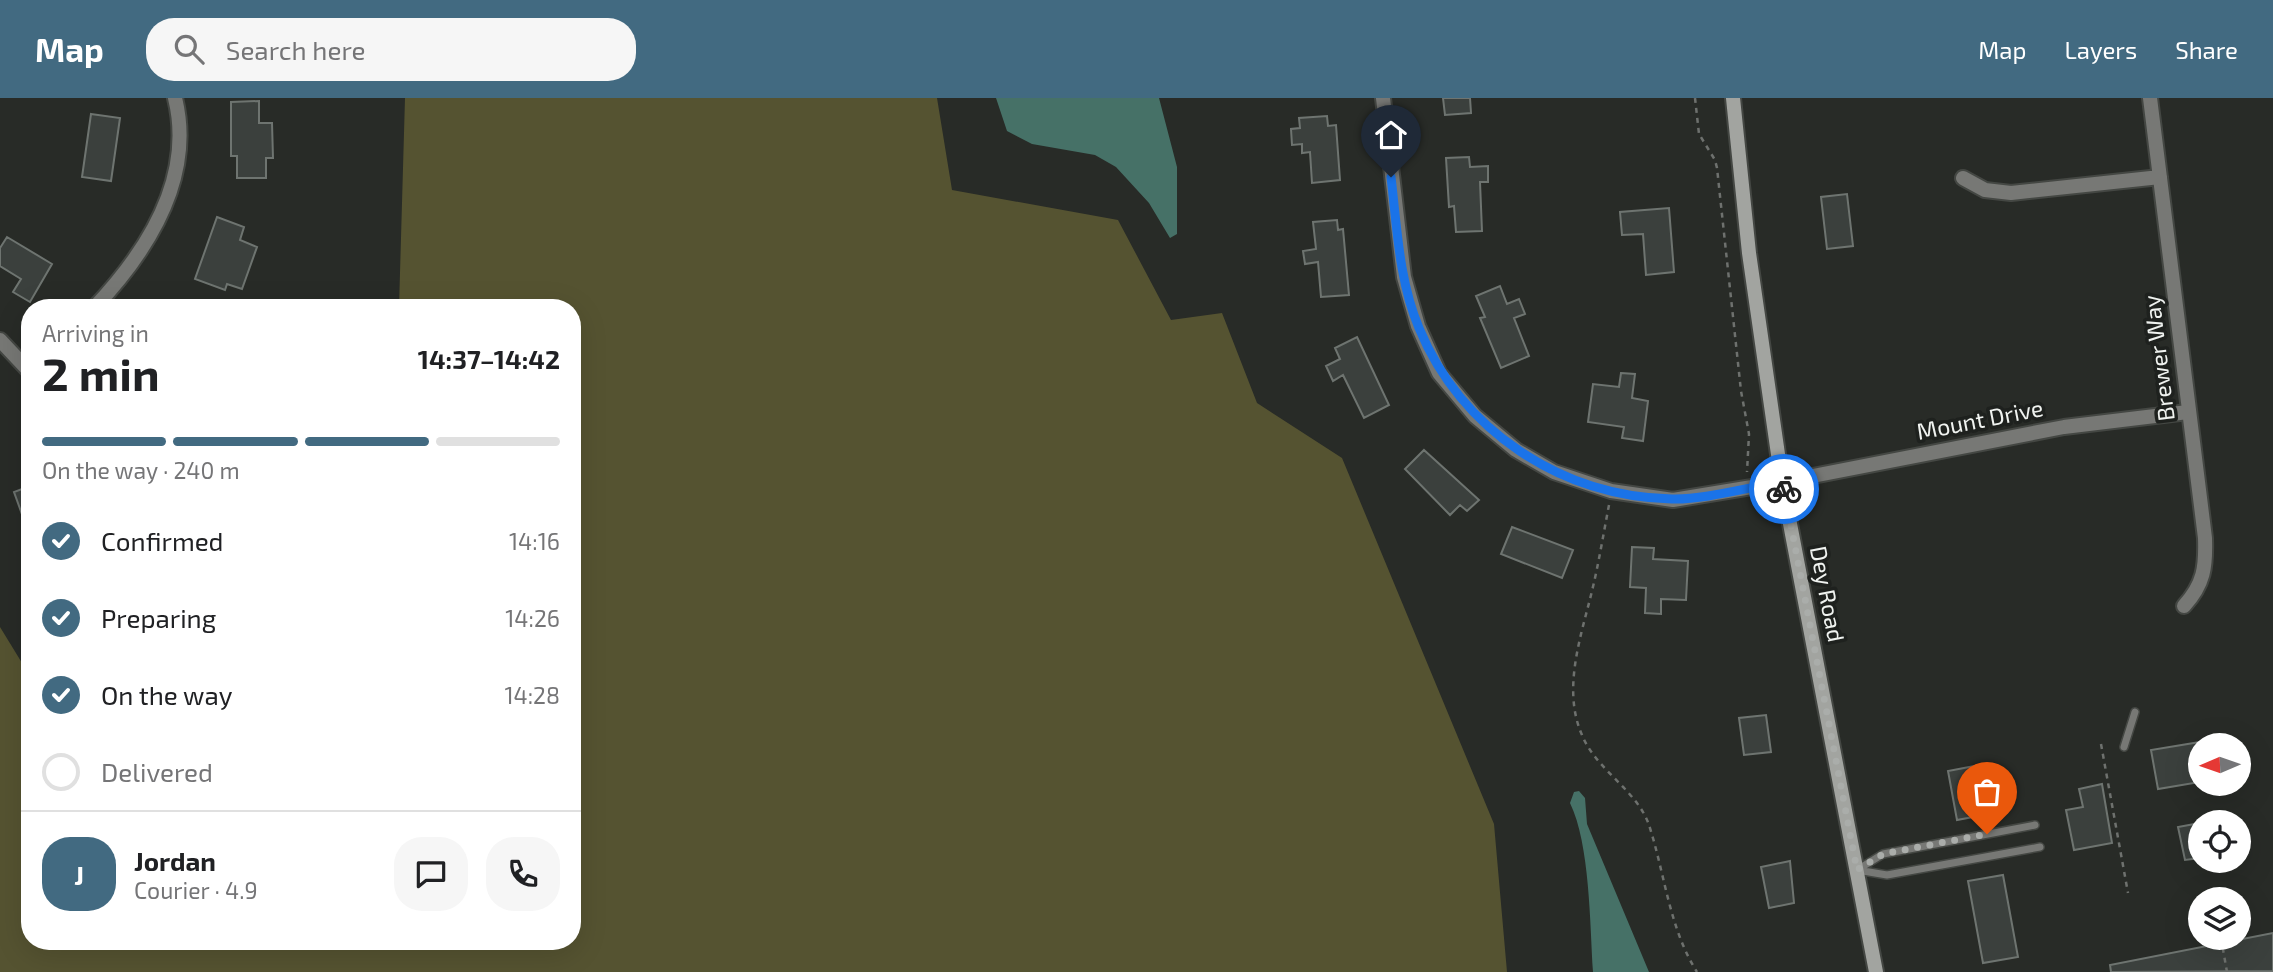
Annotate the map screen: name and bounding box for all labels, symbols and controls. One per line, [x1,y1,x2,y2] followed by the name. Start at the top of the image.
[146,18,636,81] search box
[35,29,104,69] text: Map
[170,30,208,68] icon: search
[226,34,365,65] text: Search here
[1978,35,2026,64] text: Map
[2064,35,2137,64] text: Layers
[2175,35,2238,64] text: Share
[1361,105,1421,177] pin
[1372,116,1410,154] icon: home
[2136,294,2180,423] street label: Brewer Way
[42,319,149,347] text: Arriving in
[418,343,560,374] text: 14:37–14:42
[42,345,160,400] text: 2 min
[1914,393,2045,445] street label: Mount Drive
[1749,454,1819,524] courier
[42,456,240,484] text: On the way · 240 m
[1765,470,1803,508] icon: bike
[42,522,80,560] icon: check
[101,525,224,556] text: Confirmed
[509,527,560,555] text: 14:16
[1805,543,1851,644] street label: Dey Road
[42,599,80,637] icon: check
[101,602,216,633] text: Preparing
[505,604,560,632] text: 14:26
[42,676,80,714] icon: check
[101,679,232,710] text: On the way
[504,681,560,709] text: 14:28
[2188,733,2250,796] north arrow
[2188,733,2251,950] map controls
[101,756,213,787] text: Delivered
[1957,762,2017,834] pin
[1968,773,2006,811] icon: bag
[2188,810,2251,873] button: locate
[394,837,468,911] button: chat
[486,837,560,911] button: phone
[134,845,216,876] text: Jordan
[74,859,84,890] text: J
[134,876,258,904] text: Courier · 4.9
[2188,887,2251,950] button: layers

